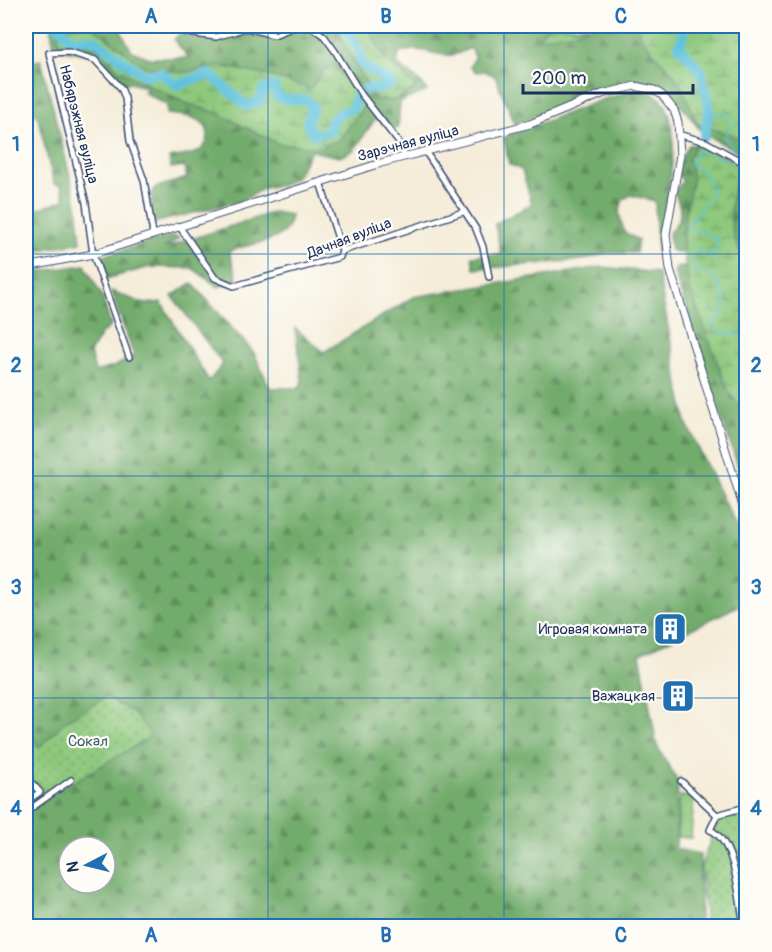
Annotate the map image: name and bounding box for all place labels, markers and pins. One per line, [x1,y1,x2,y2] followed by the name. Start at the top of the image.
[652,611,688,647] building icon: Игровая комната
[538,620,647,639] place label: Игровая комната
[660,678,696,714] building icon: Важацкая
[592,687,655,706] place label: Важацкая

